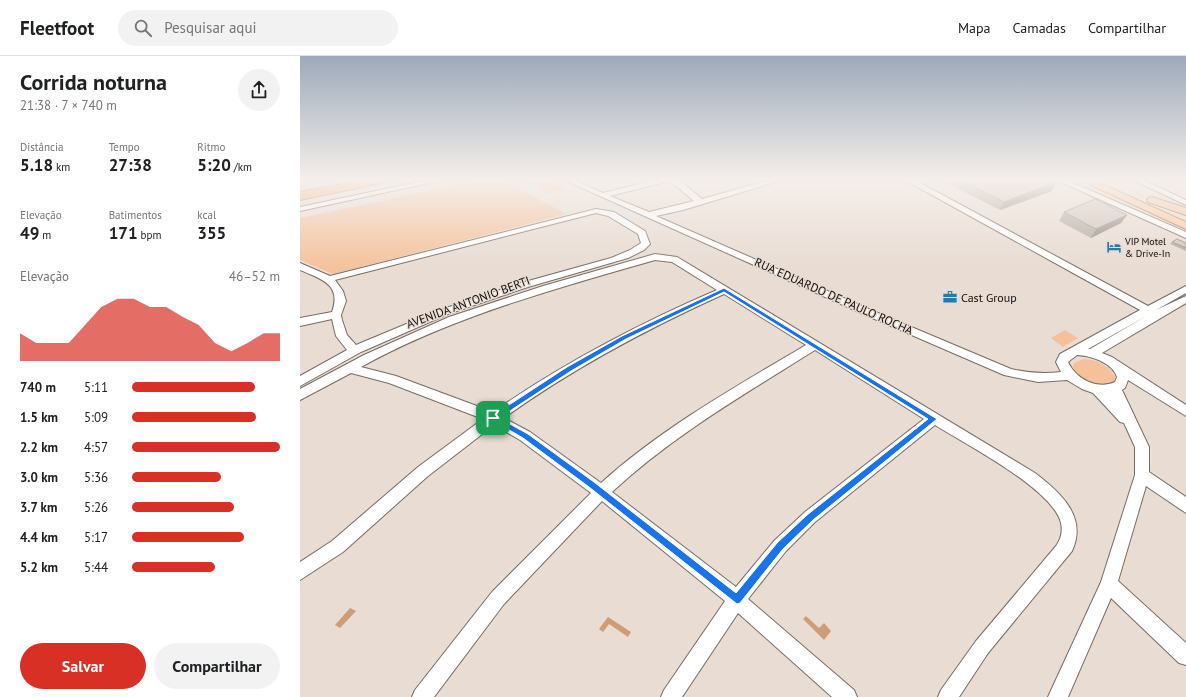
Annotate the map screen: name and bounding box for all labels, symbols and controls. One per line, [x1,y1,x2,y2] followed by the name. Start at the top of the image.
[118,10,398,46] search box
[20,16,94,40] text: Fleetfoot
[132,17,154,39] icon: search
[164,18,257,37] text: Pesquisar aqui
[958,19,991,37] text: Mapa
[1013,19,1066,37] text: Camadas
[1088,19,1166,37] text: Compartilhar
[20,68,167,96] text: Corrida noturna
[238,69,280,111] button: share
[20,97,117,114] text: 21:38 · 7 × 740 m
[20,140,63,154] text: Distância
[109,140,140,154] text: Tempo
[197,140,225,154] text: Ritmo
[20,154,53,176] text: 5.18
[109,154,152,176] text: 27:38
[197,154,231,176] text: 5:20
[53,160,70,174] text: km
[231,160,252,174] text: /km
[20,208,62,222] text: Elevação
[109,208,162,222] text: Batimentos
[197,208,216,222] text: kcal
[20,222,39,244] text: 49
[109,222,138,244] text: 171
[197,222,226,244] text: 355
[39,228,51,242] text: m
[138,228,161,242] text: bpm
[1124,235,1170,260] place label: VIP Motel & Drive-In
[1106,239,1122,255] hotel icon: VIP Motel & Drive-In
[752,254,916,338] street label: RUA EDUARDO DE PAULO ROCHA
[20,268,69,285] text: Elevação
[229,268,280,285] text: 46–52 m
[404,273,532,331] street label: AVENIDA ANTONIO BERTI
[942,289,958,305] office icon: Cast Group
[961,290,1017,305] place label: Cast Group
[20,379,56,396] text: 740 m
[84,379,108,396] text: 5:11
[476,401,510,435] pin
[482,407,504,429] icon: arrive
[20,409,58,426] text: 1.5 km
[84,409,108,426] text: 5:09
[20,439,58,456] text: 2.2 km
[84,439,108,456] text: 4:57
[20,469,58,486] text: 3.0 km
[84,469,108,486] text: 5:36
[20,499,57,516] text: 3.7 km
[84,499,108,516] text: 5:26
[20,529,58,546] text: 4.4 km
[84,529,108,546] text: 5:17
[20,559,58,576] text: 5.2 km
[84,559,108,576] text: 5:44
[20,643,146,689] button: Salvar
[154,643,280,689] button: Compartilhar

